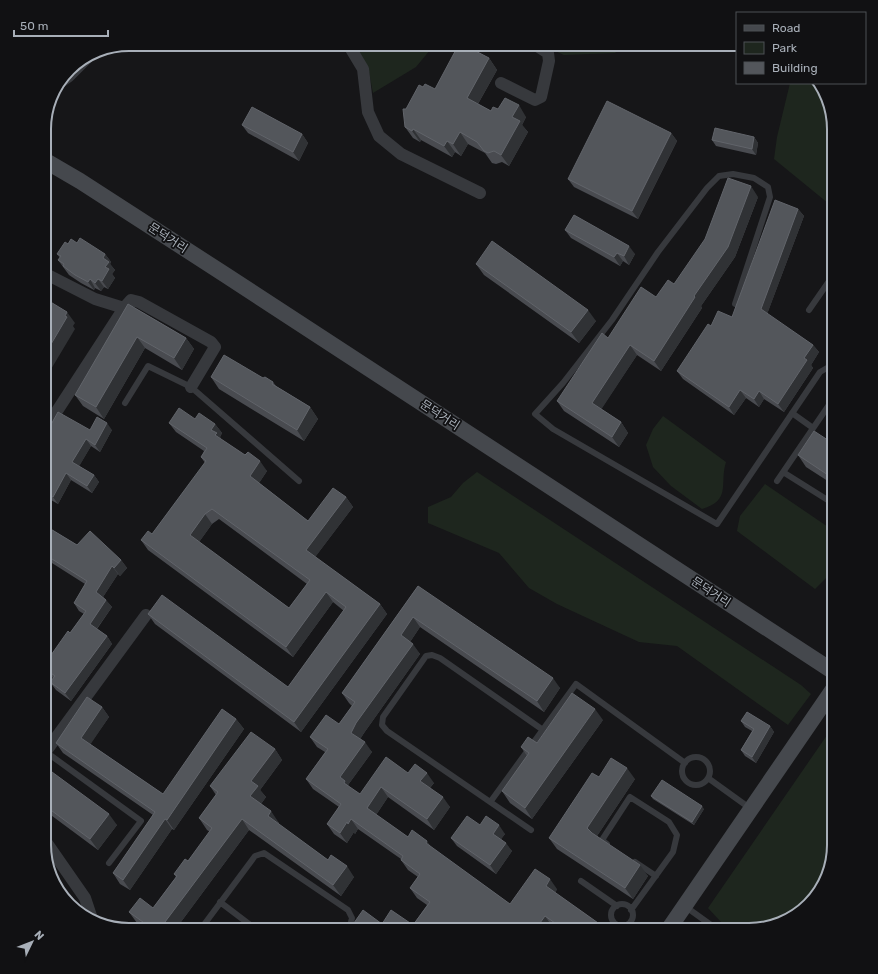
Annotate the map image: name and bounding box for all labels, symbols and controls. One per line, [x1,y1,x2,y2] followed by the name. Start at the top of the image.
[14,12,108,38] scale bar
[736,12,866,84] legend
[20,19,48,33] text: 50 m
[772,21,800,35] text: Road
[772,41,798,55] text: Park
[772,61,818,75] text: Building
[146,220,190,256] street label: 문덕거리
[418,397,462,433] street label: 문덕거리
[689,574,733,610] street label: 문덕거리
[12,922,52,962] north arrow
[31,928,46,943] text: N

